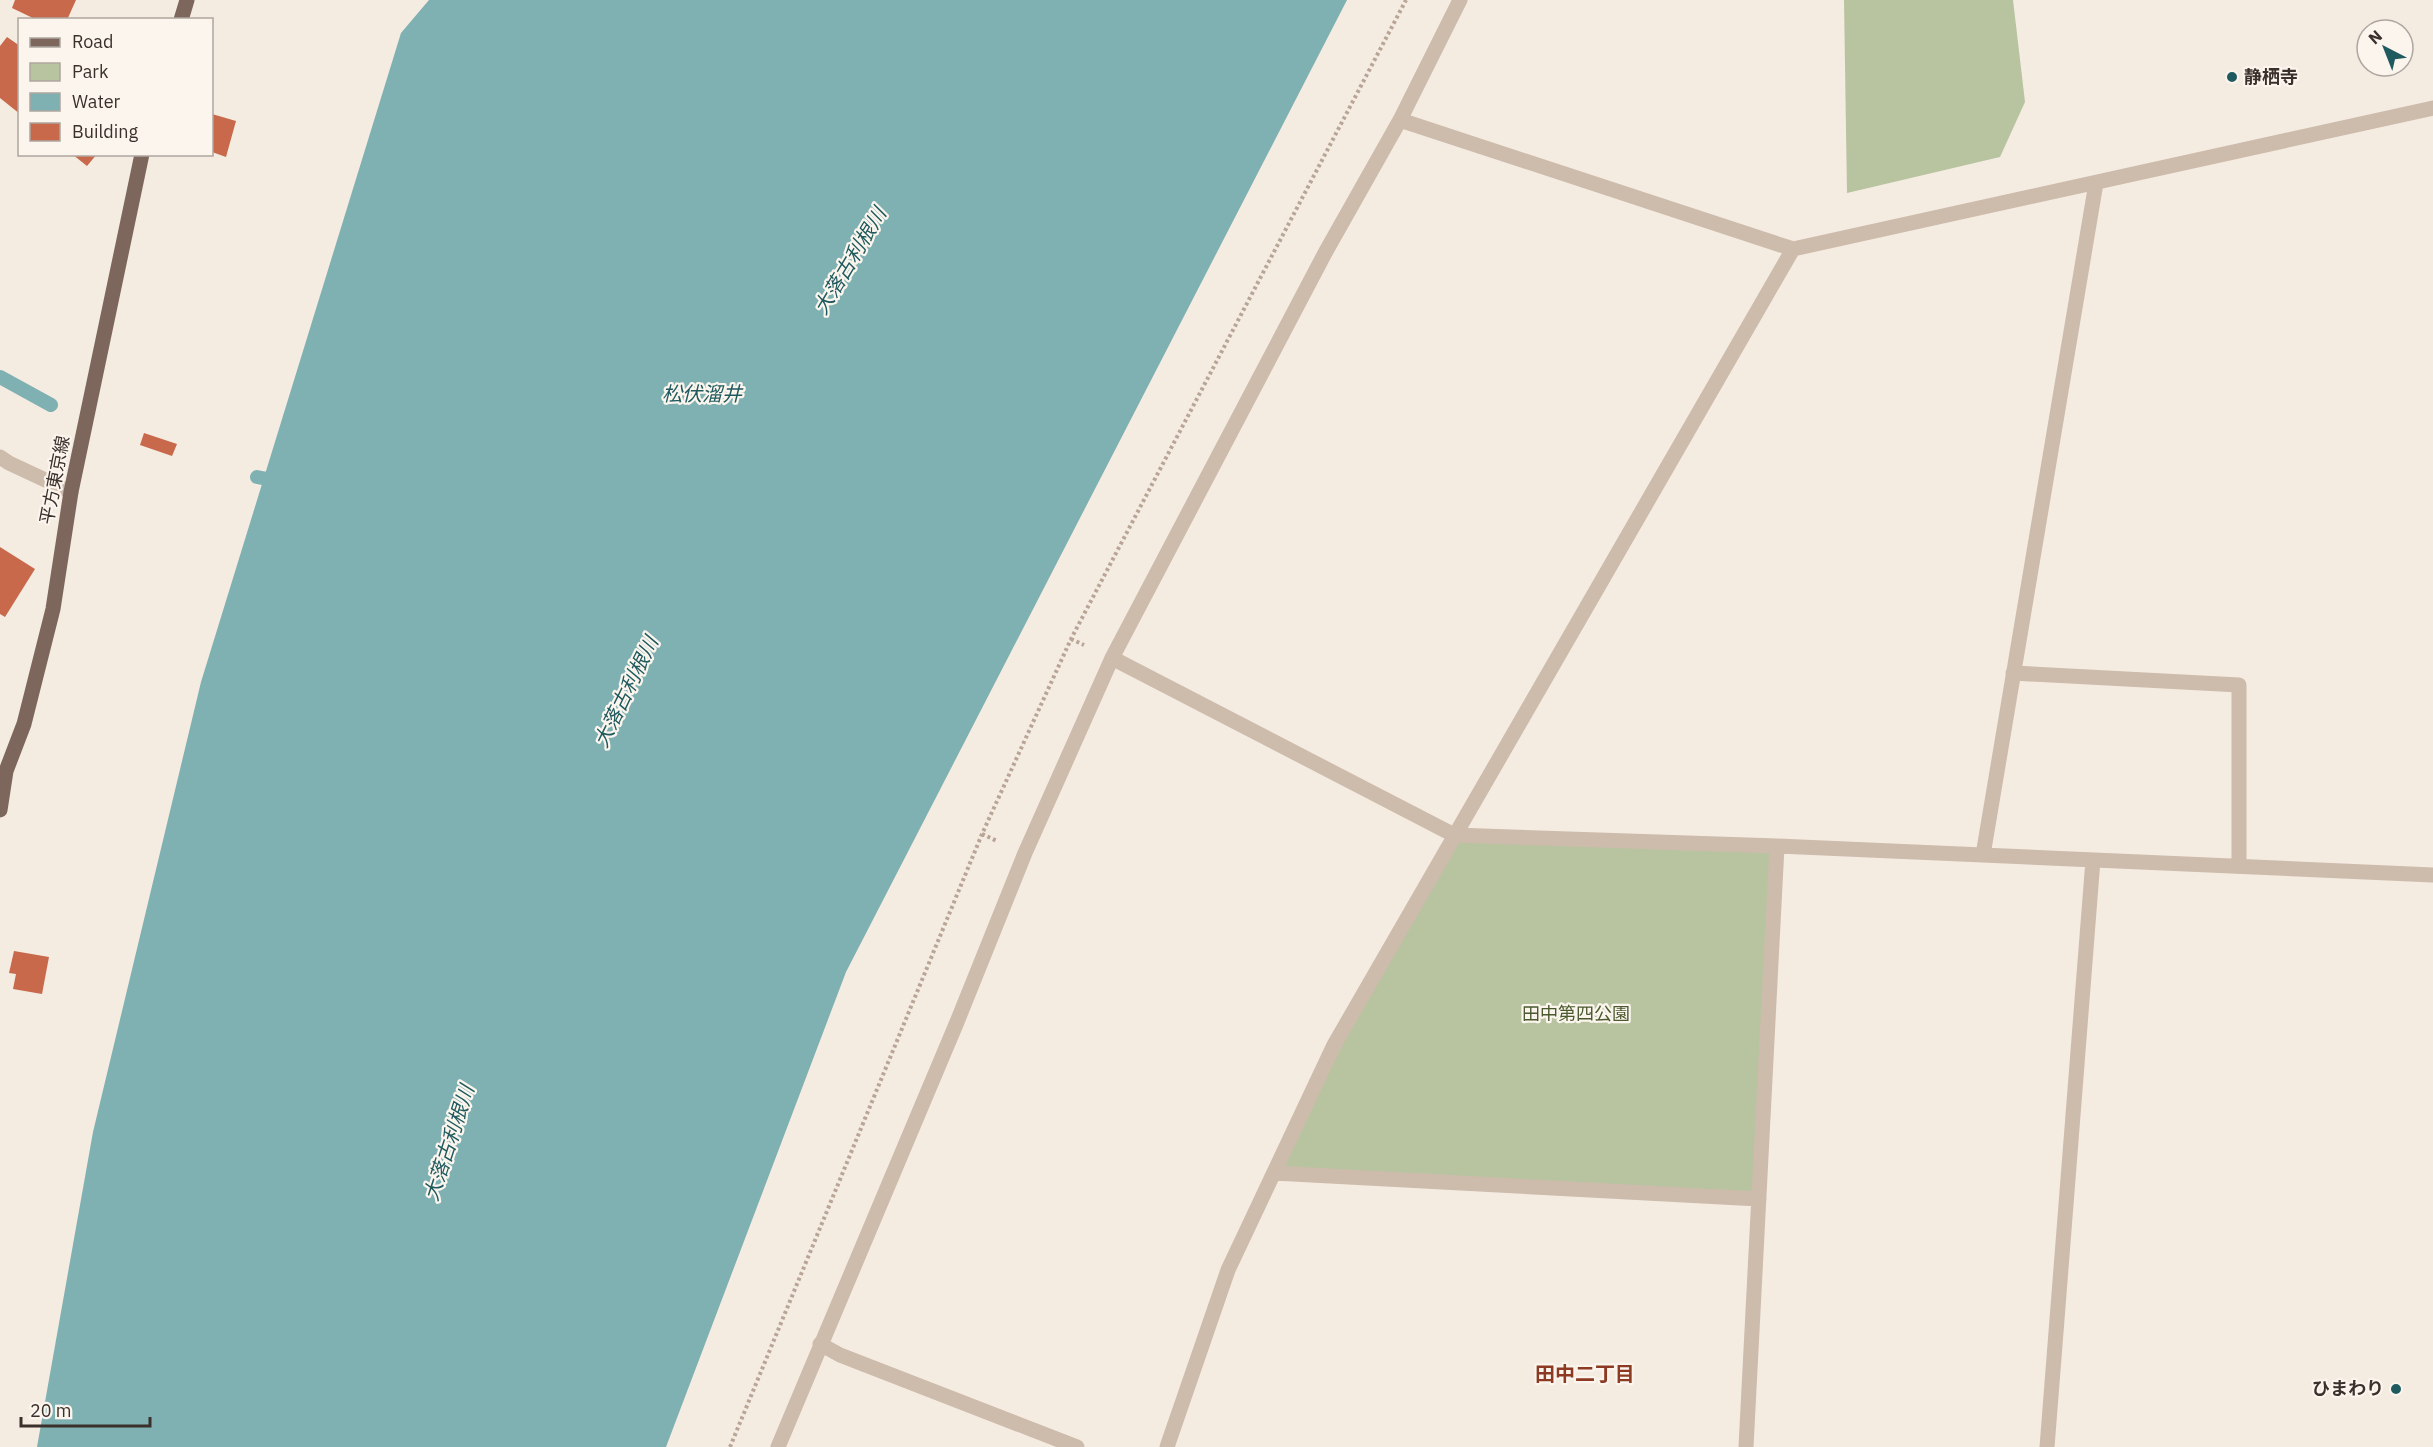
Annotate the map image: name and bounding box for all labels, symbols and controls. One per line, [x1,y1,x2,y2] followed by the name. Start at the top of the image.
[18,18,213,156] legend
[2355,18,2415,78] north arrow
[2364,26,2386,48] text: N
[72,30,113,53] text: Road
[72,60,109,83] text: Park
[2244,65,2298,88] place label: 静栖寺
[2225,70,2239,84] marker: 静栖寺
[72,90,121,113] text: Water
[72,120,139,143] text: Building
[807,201,893,319] water label: 大落古利根川
[662,380,744,407] water label: 松伏溜井
[35,434,74,526] street label: 平方東京線
[587,630,665,752] water label: 大落古利根川
[1522,1002,1630,1025] park label: 田中第四公園
[417,1080,481,1204] water label: 大落古利根川
[1535,1360,1635,1387] district label: 田中二丁目
[2312,1377,2384,1400] place label: ひまわり
[2389,1382,2403,1396] marker: ひまわり
[21,1390,150,1428] scale bar
[30,1399,72,1422] text: 20 m

